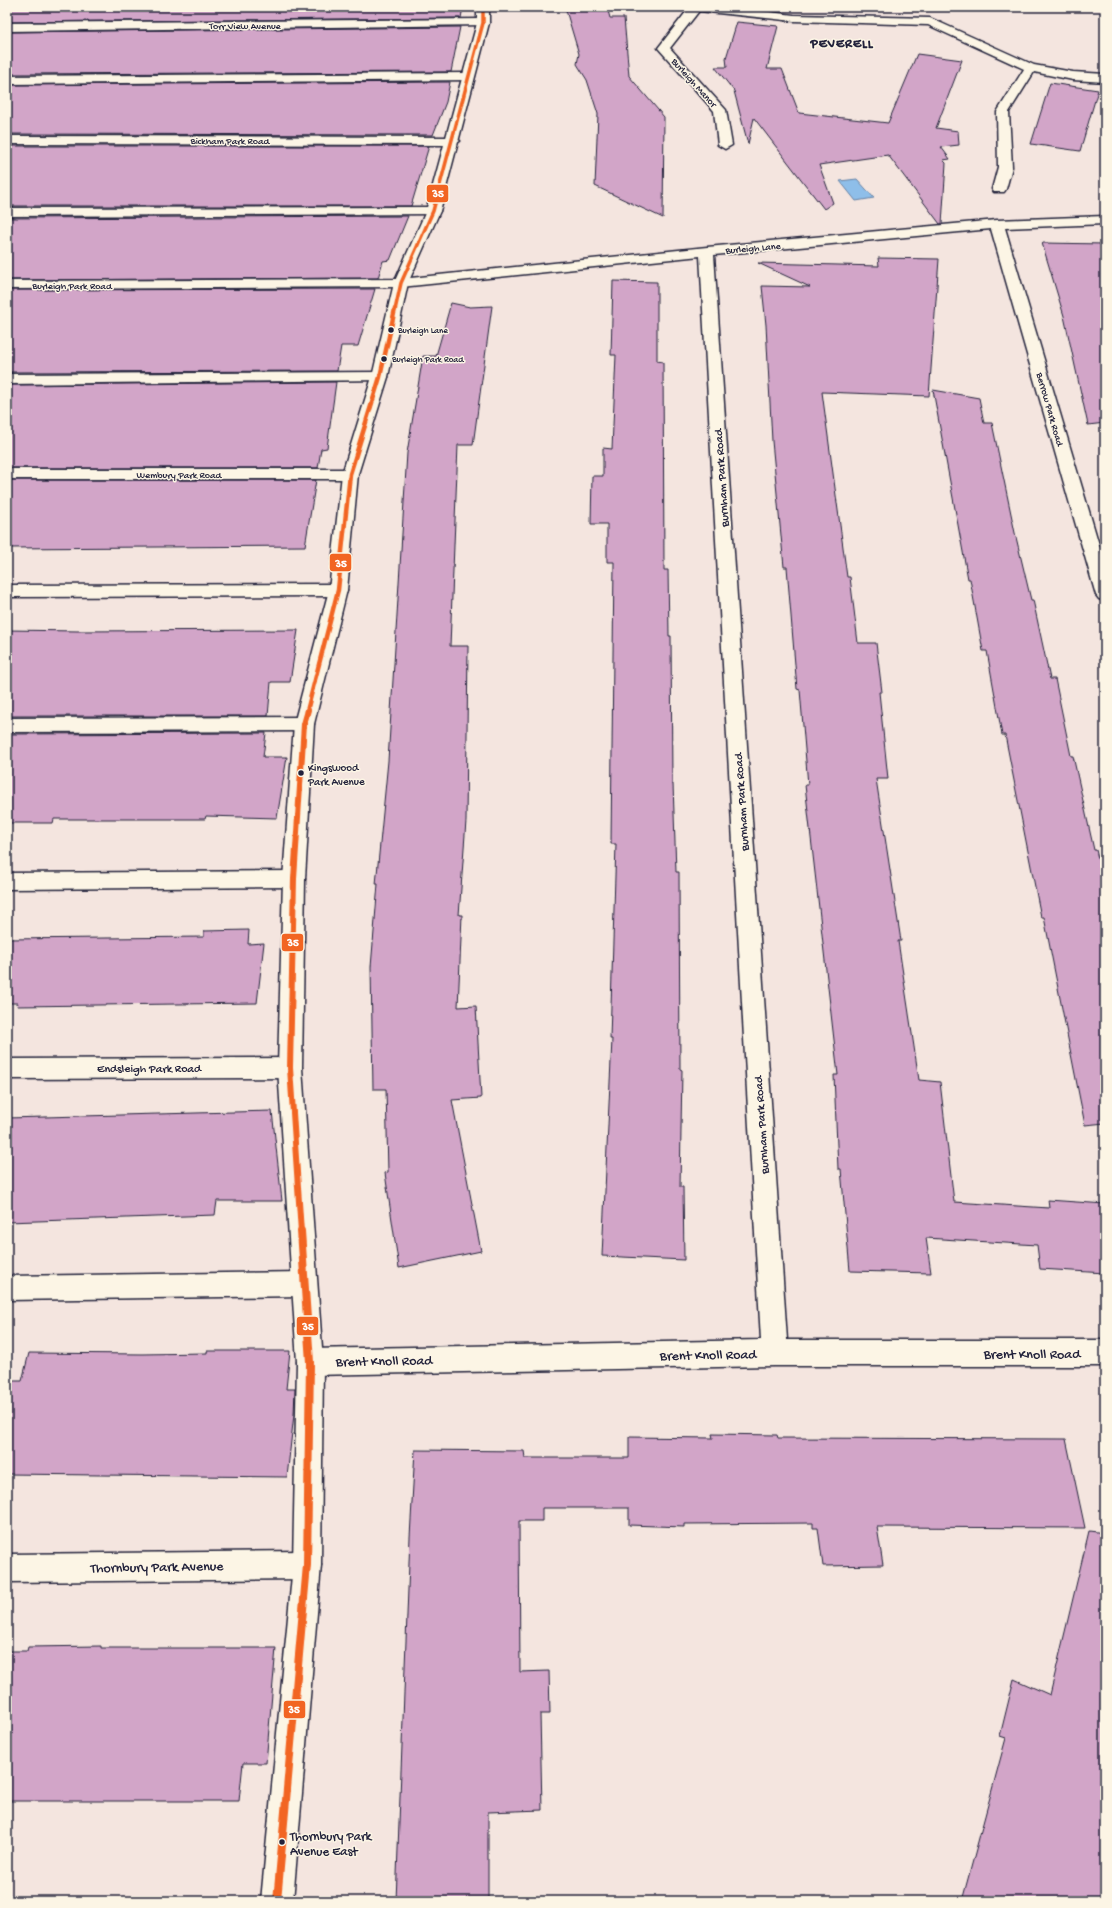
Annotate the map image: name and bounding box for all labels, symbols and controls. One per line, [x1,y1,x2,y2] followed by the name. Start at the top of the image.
[208,21,282,33] street label: Torr View Avenue
[809,37,874,52] district label: PEVERELL
[668,55,720,112] street label: Burleigh Manor
[190,136,271,148] street label: Bickham Park Road
[426,184,449,203] line badge: 35
[431,189,444,201] text: 35
[724,241,782,257] street label: Burleigh Lane
[31,281,113,293] street label: Burleigh Park Road
[386,325,396,335] marker: Burleigh Lane
[397,326,448,337] place label: Burleigh Lane
[379,354,389,364] marker: Burleigh Park Road
[391,355,464,366] place label: Burleigh Park Road
[1033,370,1066,449] street label: Berrow Park Road
[713,427,733,528] street label: Burnham Park Road
[137,470,223,482] street label: Wembury Park Road
[329,553,352,572] line badge: 35
[334,559,347,571] text: 35
[733,751,753,852] street label: Burnham Park Road
[307,763,365,789] place label: Kingswood Park Avenue
[296,768,306,778] marker: Kingswood Park Avenue
[281,933,304,952] line badge: 35
[286,938,299,950] text: 35
[97,1063,202,1077] street label: Endsleigh Park Road
[753,1074,773,1175] street label: Burnham Park Road
[296,1316,319,1336] line badge: 35
[301,1322,314,1334] text: 35
[659,1347,758,1366] street label: Brent Knoll Road
[983,1347,1082,1364] street label: Brent Knoll Road
[335,1353,434,1372] street label: Brent Knoll Road
[89,1559,224,1578] street label: Thornbury Park Avenue
[283,1700,306,1719] line badge: 35
[287,1705,300,1717] text: 35
[289,1830,373,1860] place label: Thornbury Park Avenue East
[277,1837,287,1847] marker: Thornbury Park Avenue East

